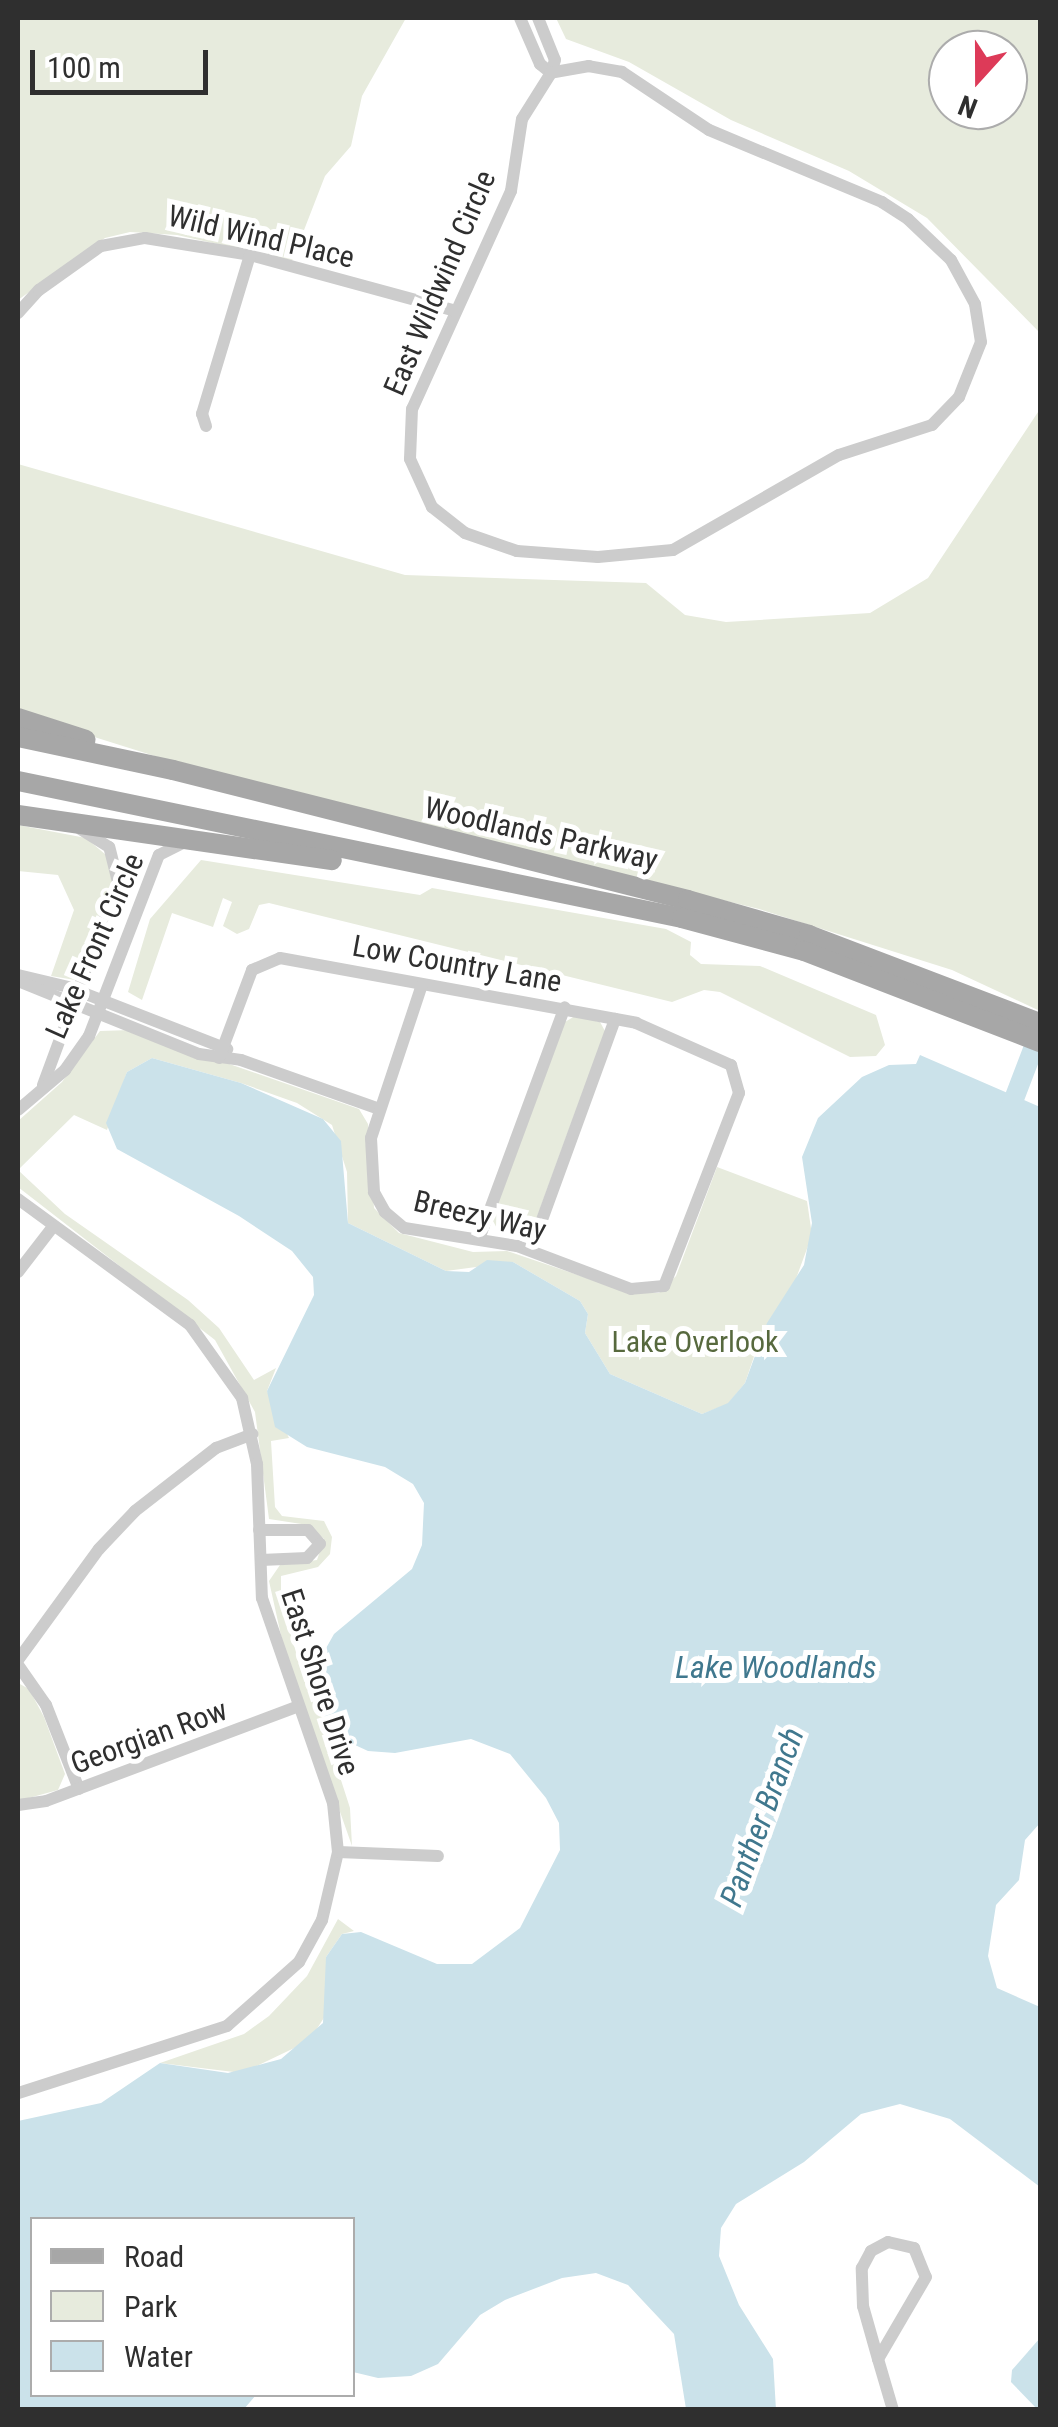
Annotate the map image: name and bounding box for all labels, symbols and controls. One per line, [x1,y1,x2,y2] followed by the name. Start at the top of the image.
[35,30,212,92] scale bar
[928,30,1028,130] north arrow
[47,50,121,85] text: 100 m
[954,88,982,125] text: N
[376,165,504,401] street label: East Wildwind Circle
[164,198,358,276] street label: Wild Wind Place
[421,790,661,878] street label: Woodlands Parkway
[38,848,152,1044] street label: Lake Front Circle
[350,928,564,1000] street label: Low Country Lane
[410,1183,550,1249] street label: Breezy Way
[611,1324,779,1360] park label: Lake Overlook
[273,1584,367,1780] street label: East Shore Drive
[675,1648,877,1686] water label: Lake Woodlands
[66,1692,232,1782] street label: Georgian Row
[712,1722,812,1912] water label: Panther Branch
[30,2217,355,2397] legend
[124,2239,184,2274] text: Road
[124,2289,178,2324] text: Park
[124,2339,193,2374] text: Water

